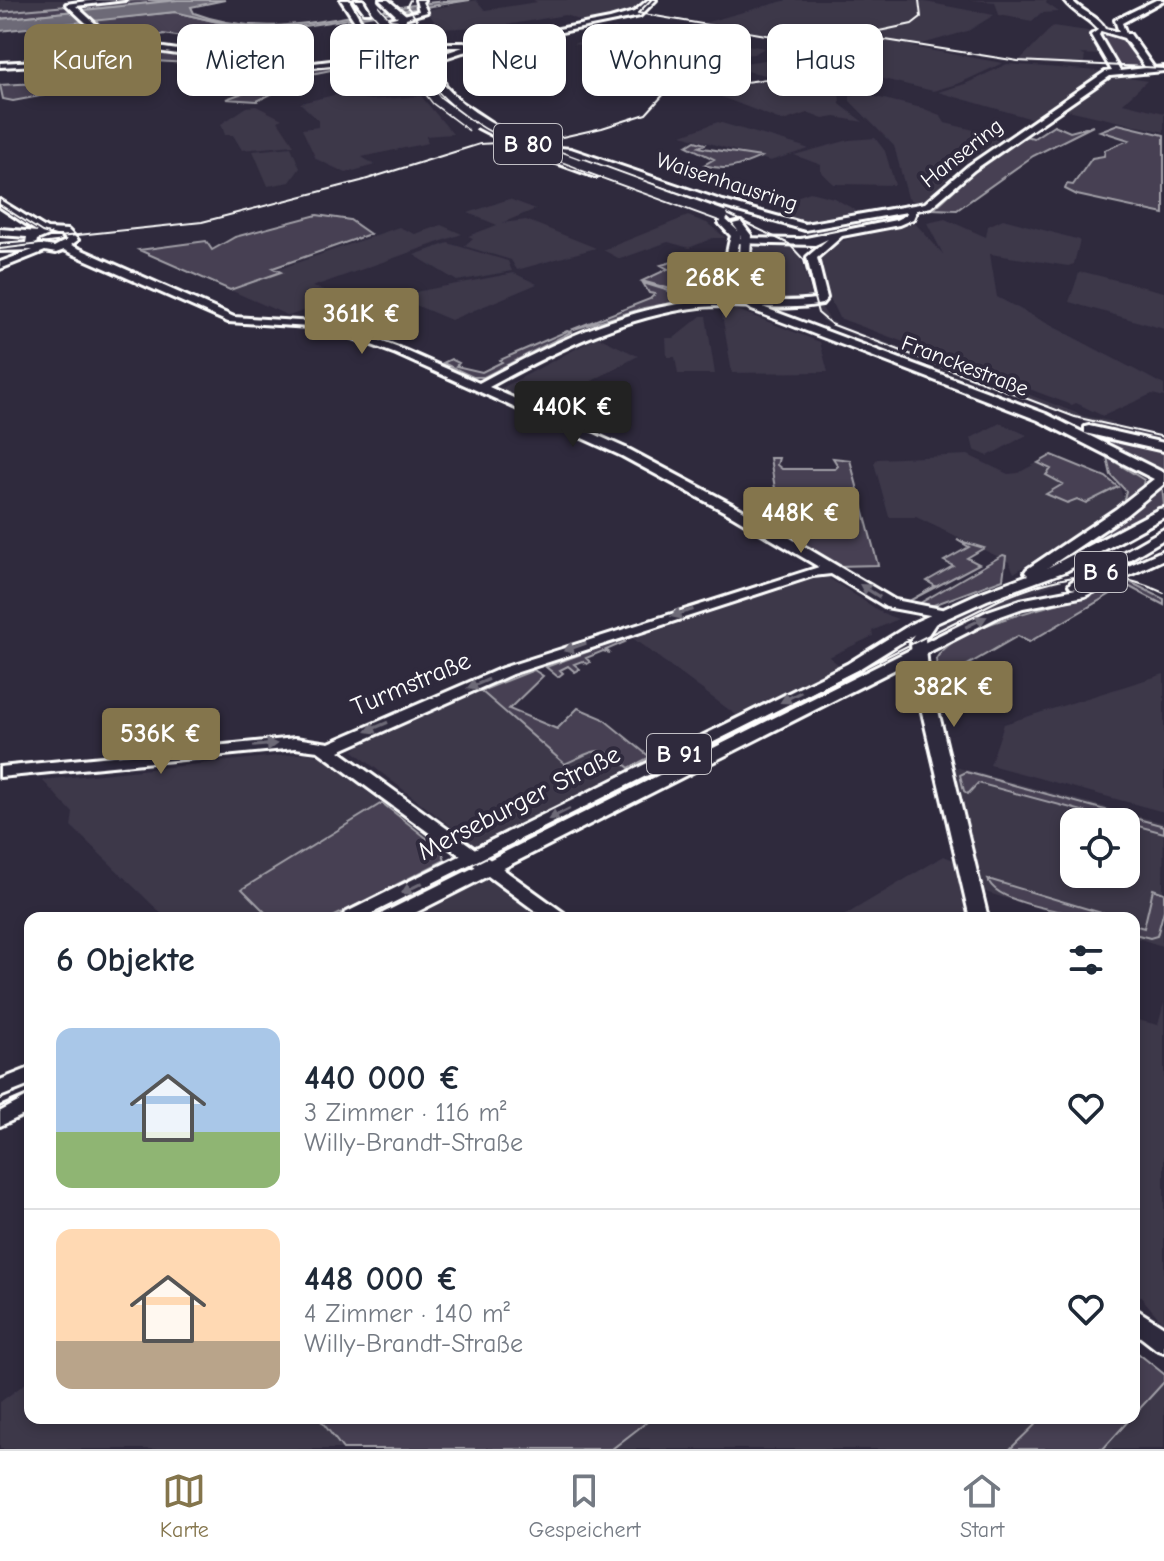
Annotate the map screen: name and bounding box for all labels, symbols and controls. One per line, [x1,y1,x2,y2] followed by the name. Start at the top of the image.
[24,24,161,96] chip: Kaufen
[177,24,314,96] chip: Mieten
[330,24,447,96] chip: Filter
[463,24,566,96] chip: Neu
[582,24,751,96] chip: Wohnung
[767,24,883,96] chip: Haus
[916,113,1008,193] street label: Hansering
[494,124,562,164] road number: B 80
[653,147,801,217] street label: Waisenhausring
[661,252,791,320] pin: 268K €
[685,263,767,293] text: 268K €
[297,288,427,356] pin: 361K €
[323,299,401,329] text: 361K €
[898,330,1032,402] street label: Franckestraße
[508,381,638,449] pin: 440K €
[532,392,614,422] text: 440K €
[736,487,866,555] pin: 448K €
[761,498,841,528] text: 448K €
[1075,552,1127,592] road number: B 6
[859,584,880,599] one-way arrow
[670,607,694,620] one-way arrow
[965,615,988,629] one-way arrow
[563,642,587,654] one-way arrow
[347,645,475,723] street label: Turmstraße
[889,661,1019,729] pin: 382K €
[914,672,994,702] text: 382K €
[466,677,489,690] one-way arrow
[780,691,803,704] one-way arrow
[96,708,226,776] pin: 536K €
[120,719,202,749] text: 536K €
[365,721,389,734] one-way arrow
[647,734,711,774] road number: B 91
[253,739,278,752] one-way arrow
[413,739,625,867] street label: Merseburger Straße
[547,807,570,821] one-way arrow
[1060,808,1140,888] map controls
[1060,808,1140,888] button: locate
[400,881,423,895] one-way arrow
[1064,938,1108,982] icon: filters
[56,940,195,980] text: 6 Objekte
[304,1058,461,1098] text: 440 000 €
[120,1060,216,1156] icon: home
[1064,1086,1108,1130] icon: heart
[304,1098,507,1128] text: 3 Zimmer · 116 m²
[304,1128,523,1158] text: Willy-Brandt-Straße
[304,1259,459,1299] text: 448 000 €
[120,1261,216,1357] icon: home
[1064,1287,1108,1331] icon: heart
[304,1299,510,1329] text: 4 Zimmer · 140 m²
[304,1329,523,1359] text: Willy-Brandt-Straße
[160,1469,209,1543] tab: Karte
[528,1469,640,1543] tab: Gespeichert
[960,1469,1004,1543] tab: Start

